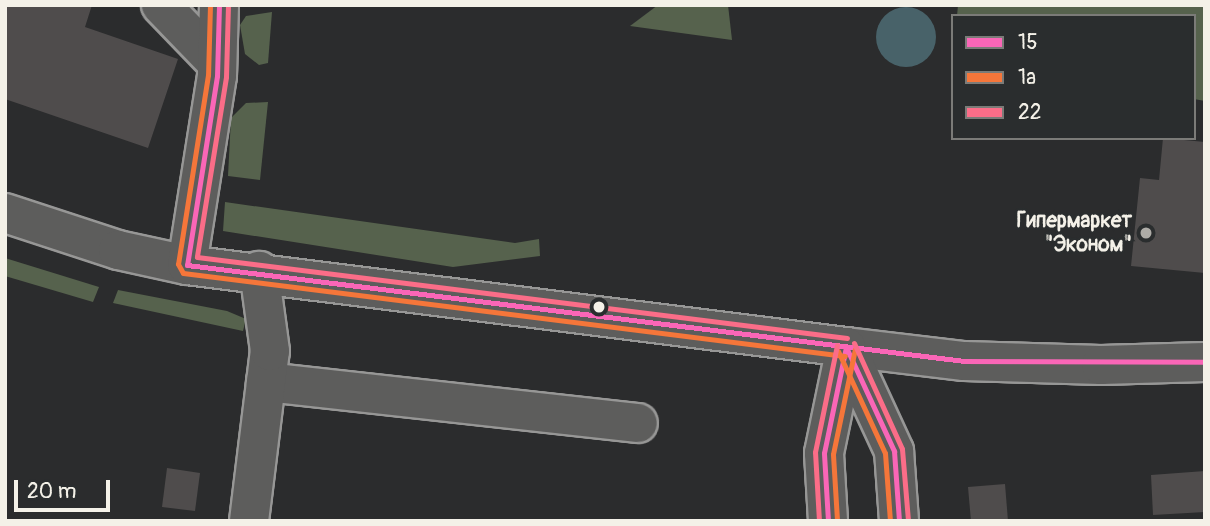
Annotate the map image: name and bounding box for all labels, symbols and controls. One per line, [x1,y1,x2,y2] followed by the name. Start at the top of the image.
[951,14,1196,140] legend
[1018,29,1038,56] text: 15
[1018,64,1036,91] text: 1а
[1018,99,1041,126] text: 22
[1016,208,1132,258] place label: Гипермаркет "Эконом"
[1138,225,1154,241] marker: Гипермаркет "Эконом"
[592,300,606,314] unlabelled marker
[18,466,114,510] scale bar
[27,478,76,505] text: 20 m

